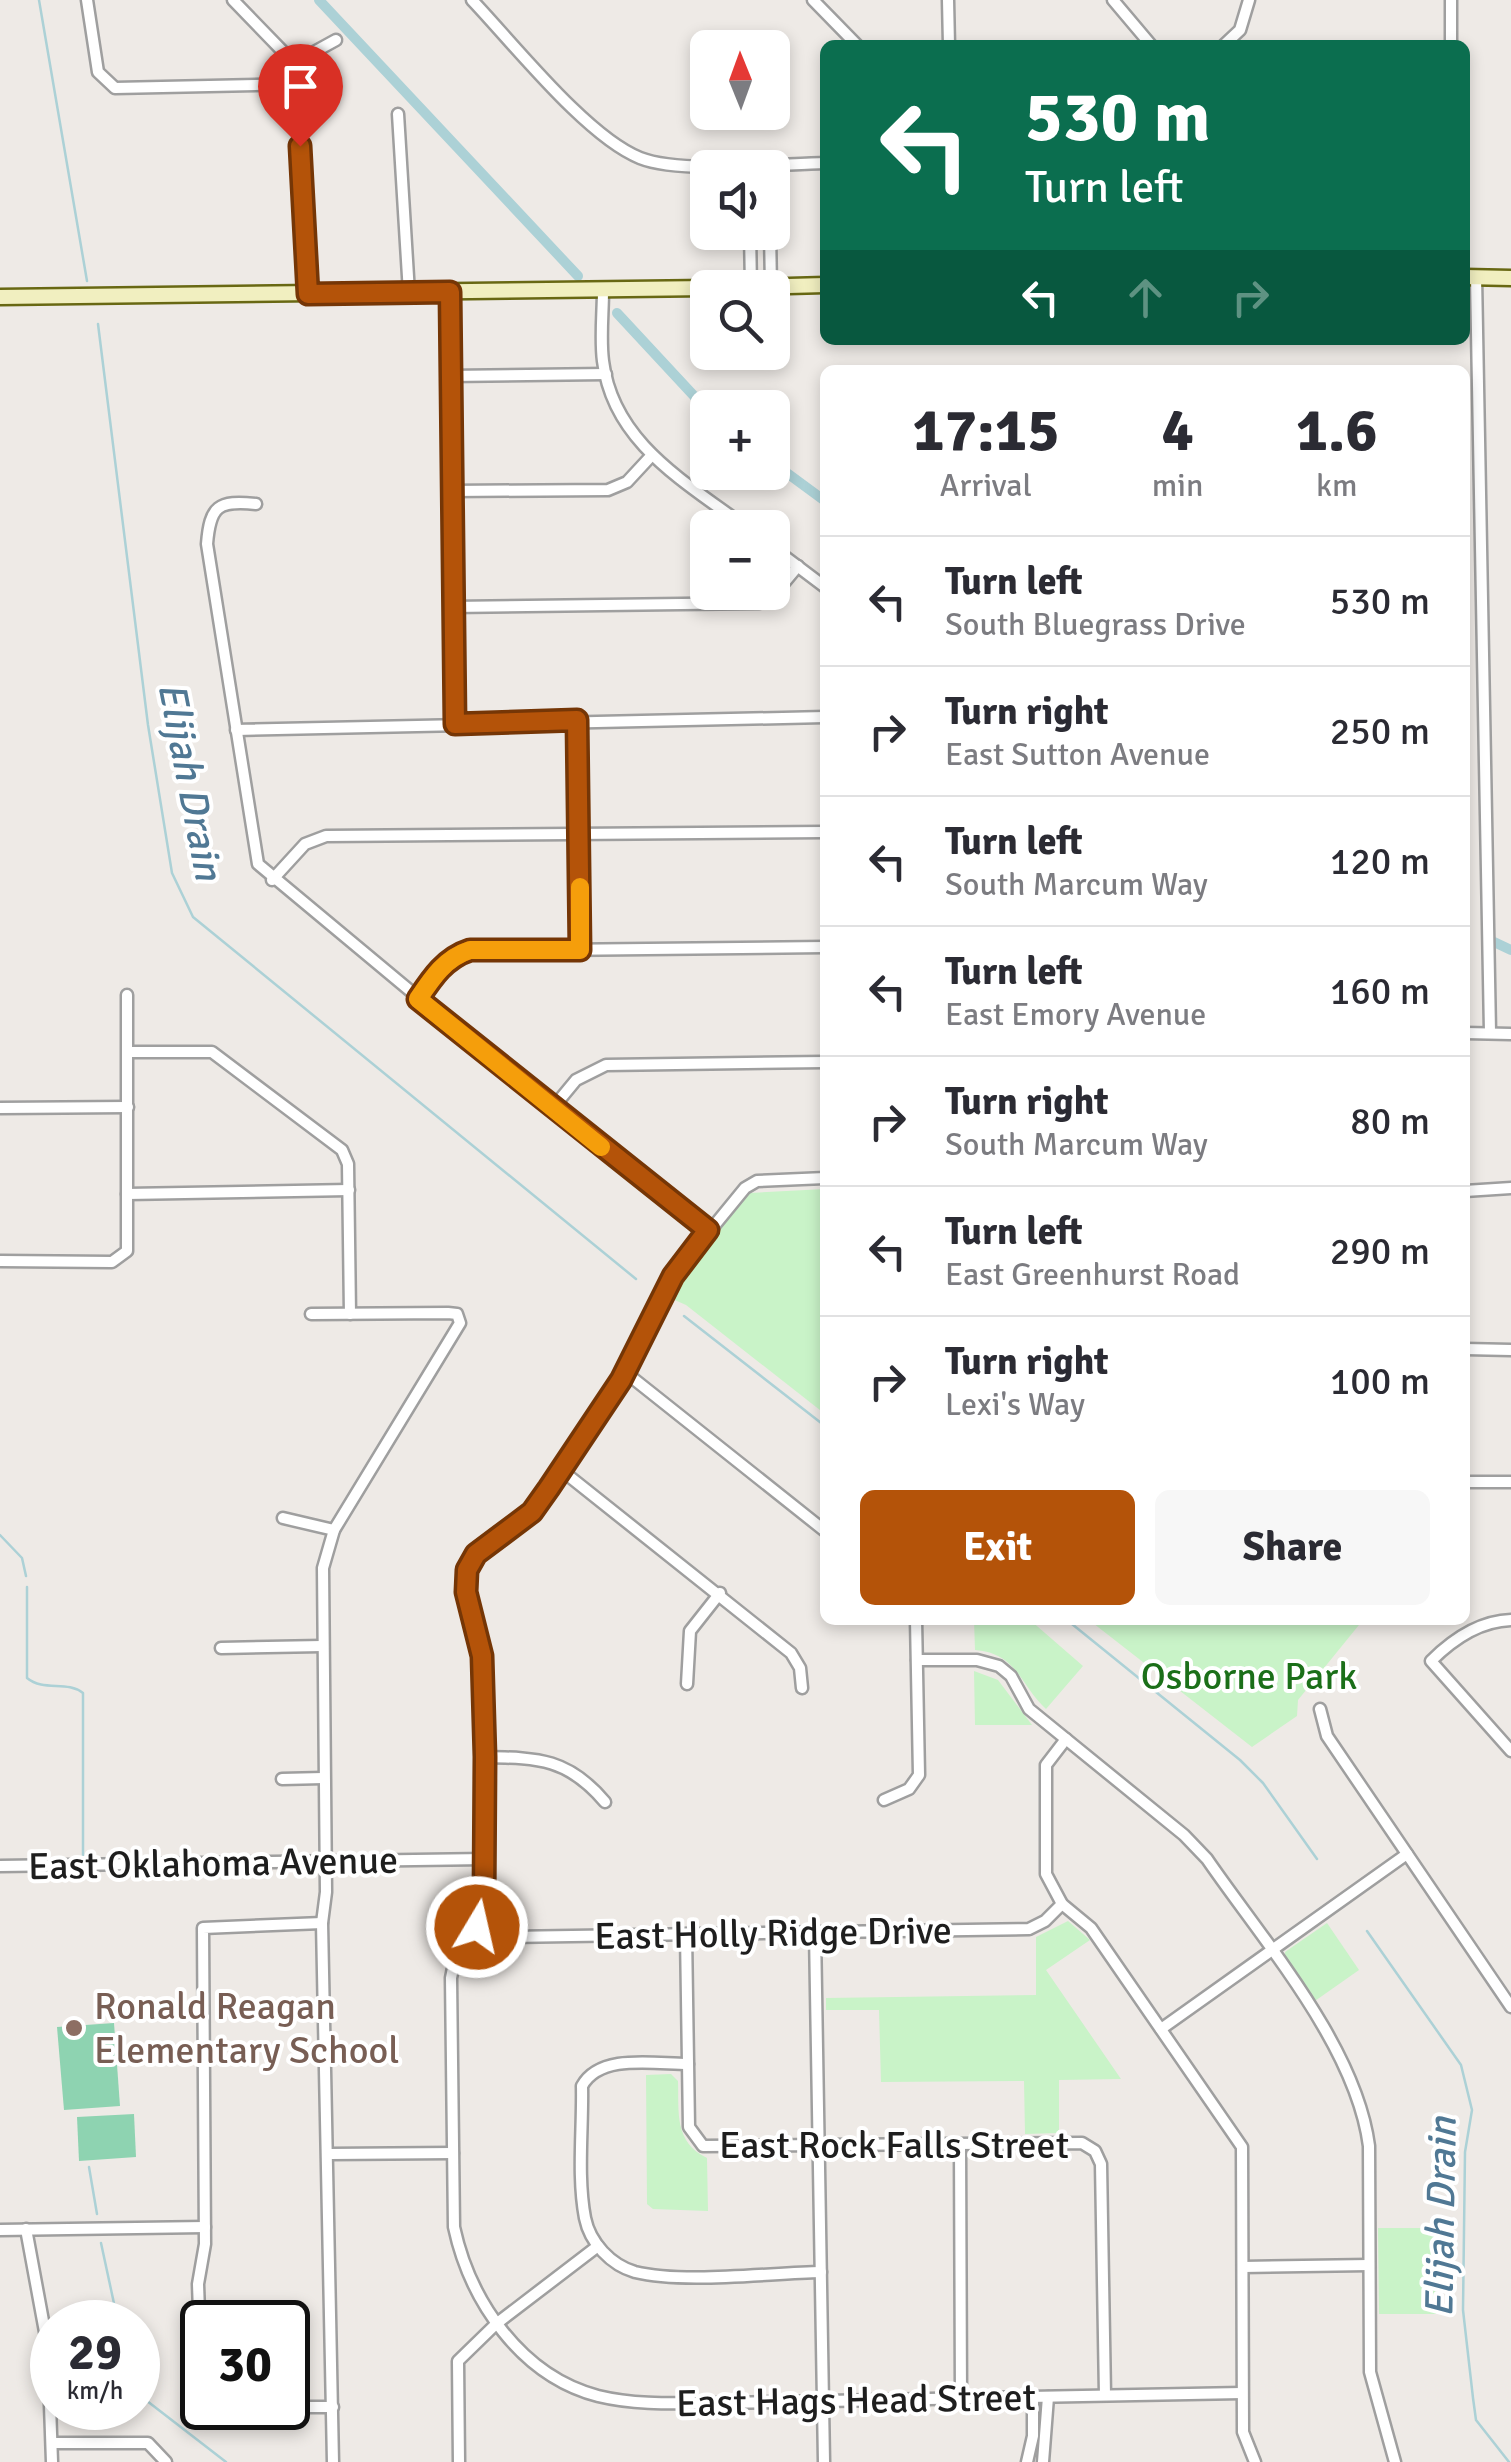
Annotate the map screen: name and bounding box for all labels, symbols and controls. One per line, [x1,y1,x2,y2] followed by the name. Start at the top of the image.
[690,30,790,130] north arrow
[690,30,790,610] map controls
[258,44,343,147] pin
[273,59,328,114] icon: arrive
[1025,74,1210,160] text: 530 m
[860,80,990,210] icon: left
[690,150,790,250] button: sound
[1025,160,1184,215] text: Turn left
[690,270,790,370] button: search
[1013,270,1068,325] icon: left
[1118,270,1173,325] icon: ahead
[1223,270,1278,325] icon: right
[690,390,790,490] button: +
[912,394,1060,468] text: 17:15
[1161,394,1194,468] text: 4
[1296,394,1378,468] text: 1.6
[940,466,1032,505] text: Arrival
[1152,466,1203,505] text: min
[1316,466,1358,505] text: km
[690,510,790,610] button: −
[945,558,1083,605] text: Turn left
[860,574,915,629] icon: left
[1330,578,1430,625] text: 530 m
[945,605,1246,644] text: South Bluegrass Drive
[146,678,234,885] water label: Elijah Drain
[945,688,1109,735] text: Turn right
[860,704,915,759] icon: right
[1330,708,1430,755] text: 250 m
[945,735,1210,774] text: East Sutton Avenue
[945,818,1083,865] text: Turn left
[860,834,915,889] icon: left
[1330,838,1430,885] text: 120 m
[945,865,1208,904] text: South Marcum Way
[945,948,1083,995] text: Turn left
[860,964,915,1019] icon: left
[1330,968,1430,1015] text: 160 m
[945,995,1206,1034] text: East Emory Avenue
[945,1078,1109,1125] text: Turn right
[860,1094,915,1149] icon: right
[1350,1098,1430,1145] text: 80 m
[945,1125,1208,1164] text: South Marcum Way
[945,1208,1083,1255] text: Turn left
[860,1224,915,1279] icon: left
[1330,1228,1430,1275] text: 290 m
[945,1255,1240,1294] text: East Greenhurst Road
[945,1338,1109,1385] text: Turn right
[860,1354,915,1409] icon: right
[1330,1358,1430,1405] text: 100 m
[945,1385,1085,1424] text: Lexi's Way
[860,1490,1135,1605] button: Exit
[1155,1490,1430,1605] button: Share
[1141,1653,1357,1700] park label: Osborne Park
[28,1837,398,1890] street label: East Oklahoma Avenue
[425,1875,529,1979] position arrow
[594,1907,952,1960] street label: East Holly Ridge Drive
[94,1983,399,2074] place label: Ronald Reagan Elementary School
[63,2017,85,2039] marker: Ronald Reagan Elementary School
[1414,2115,1468,2318] water label: Elijah Drain
[719,2122,1069,2169] street label: East Rock Falls Street
[180,2300,310,2430] speed limit sign: 30
[68,2322,122,2384] text: 29
[676,2374,1036,2427] street label: East Hags Head Street
[67,2375,123,2406] text: km/h

